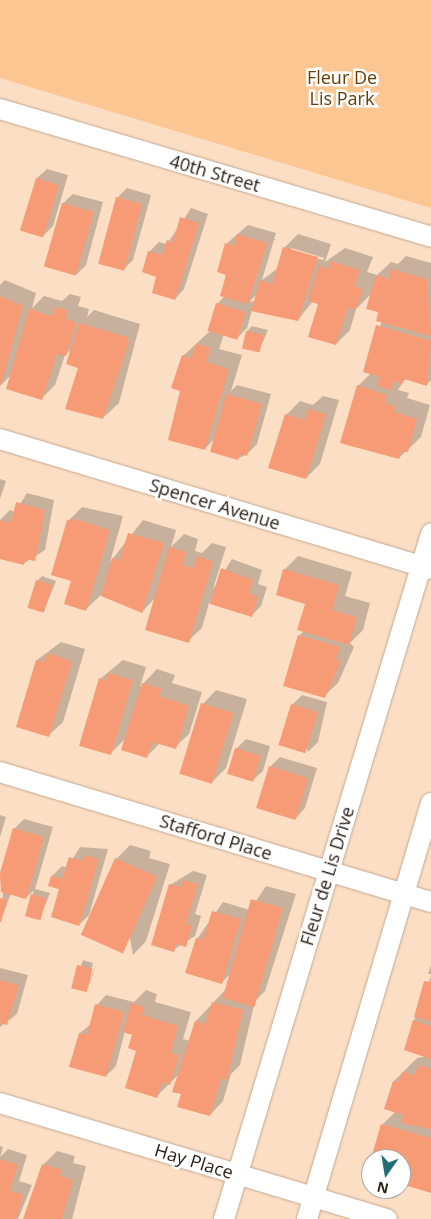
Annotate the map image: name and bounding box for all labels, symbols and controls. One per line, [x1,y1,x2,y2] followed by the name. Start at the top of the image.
[307,67,377,110] park label: Fleur De Lis Park
[167,150,263,196] street label: 40th Street
[147,474,283,534] street label: Spencer Avenue
[296,804,358,948] street label: Fleur de Lis Drive
[157,810,275,864] street label: Stafford Place
[152,1139,236,1183] street label: Hay Place
[361,1149,411,1199] north arrow
[375,1178,390,1199] text: N

